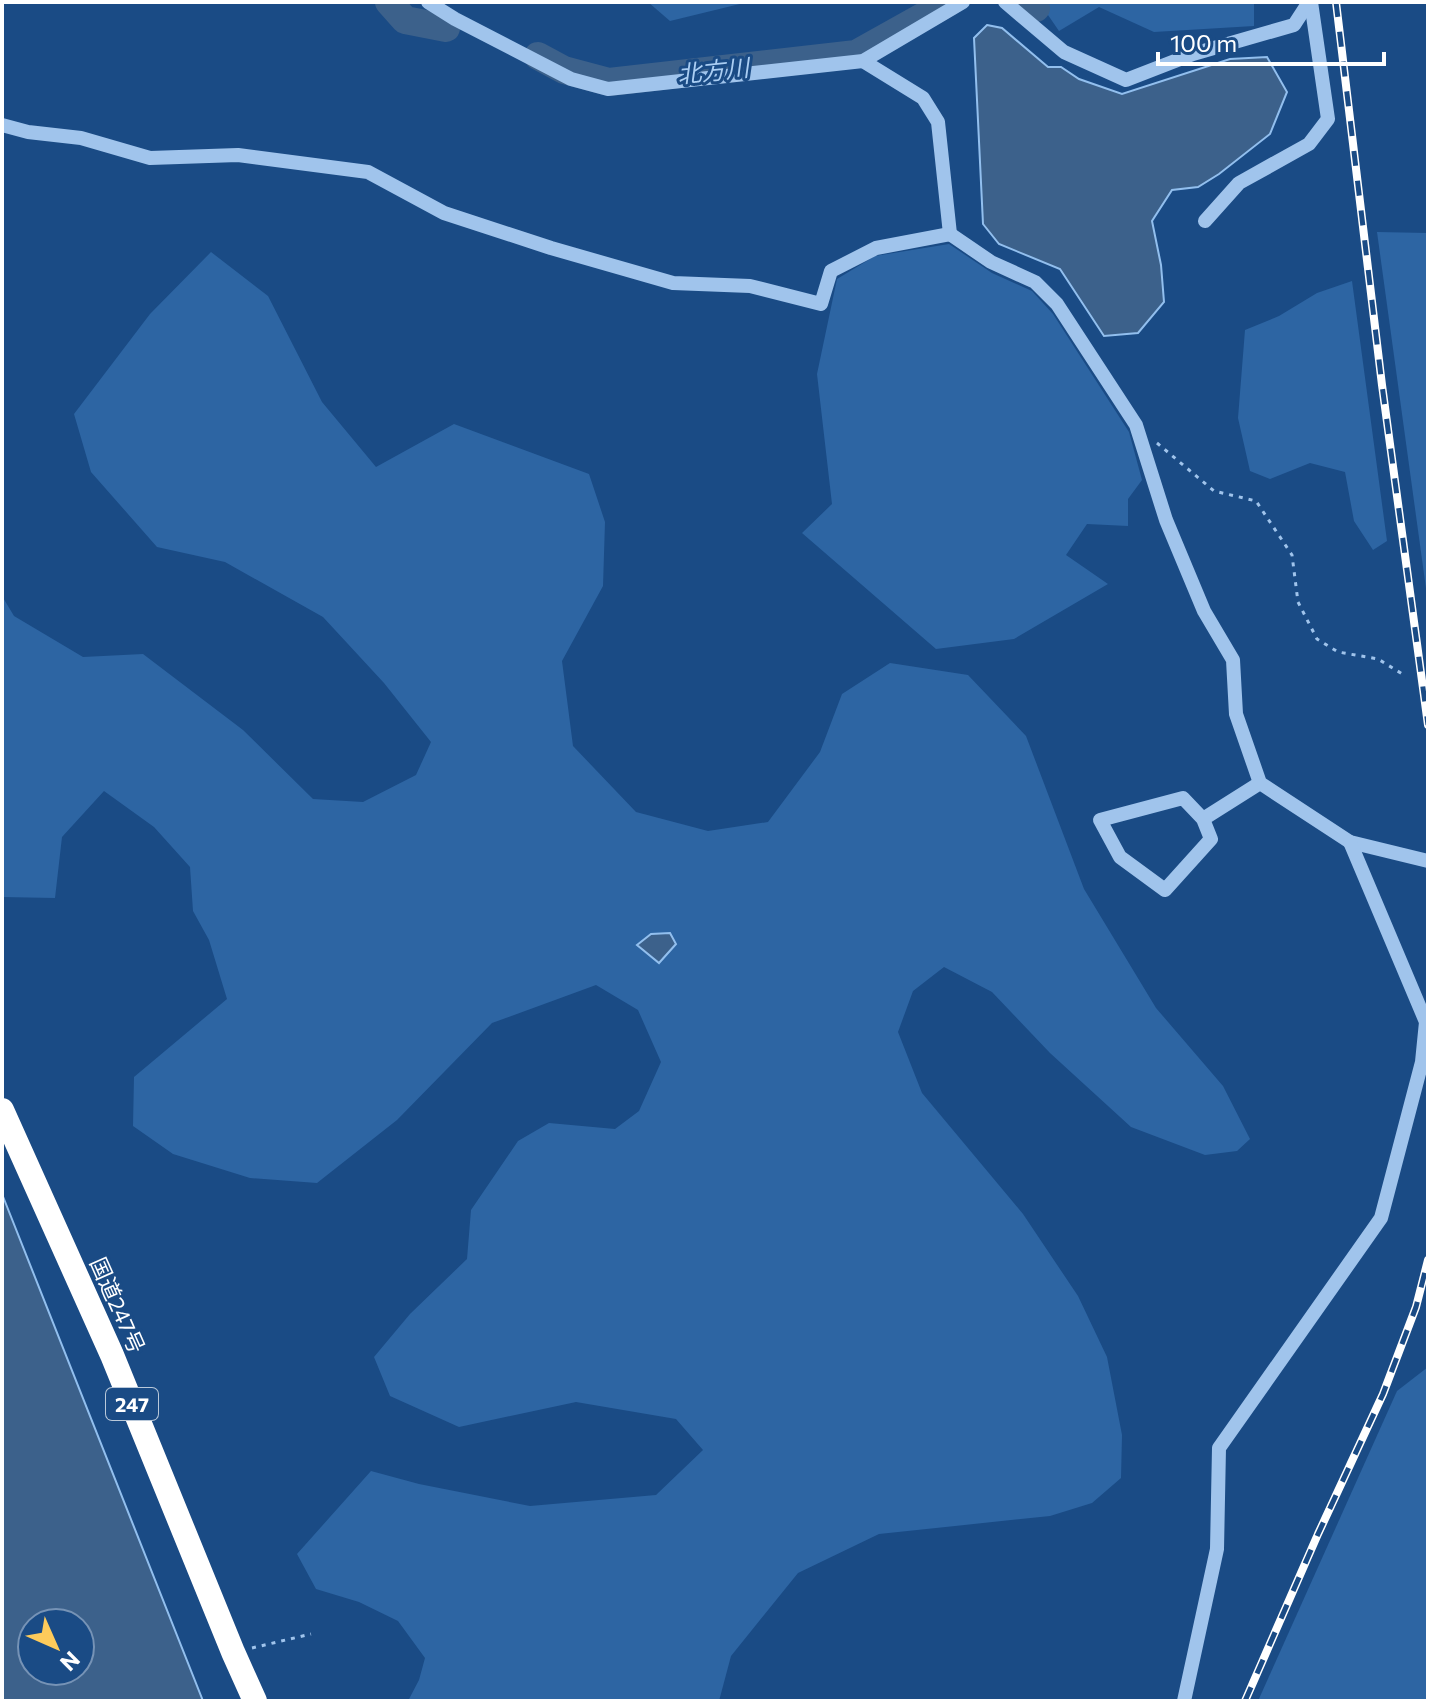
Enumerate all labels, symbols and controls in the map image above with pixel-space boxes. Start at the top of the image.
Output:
scale bar [1158,16,1384,66]
text: 100 m [1170,28,1237,57]
water label: 北方川 [676,52,753,88]
street label: 国道247号 [85,1253,151,1357]
road number: 247 [106,1388,158,1420]
north arrow [16,1607,96,1687]
text: N [55,1646,86,1677]

